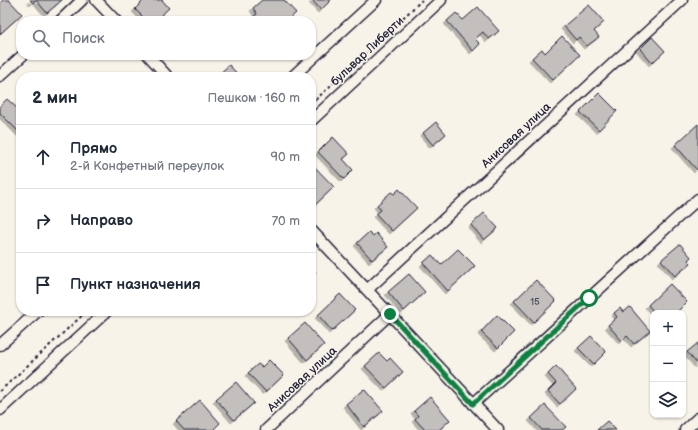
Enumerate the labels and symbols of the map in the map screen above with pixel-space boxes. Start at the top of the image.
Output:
street label: бульвар Либерти [328,14,407,89]
street label: Анисовая улица [478,99,554,172]
route start [580,289,598,307]
house number: 15 [530,296,540,308]
route end [381,305,399,323]
street label: Анисовая улица [264,343,340,416]

